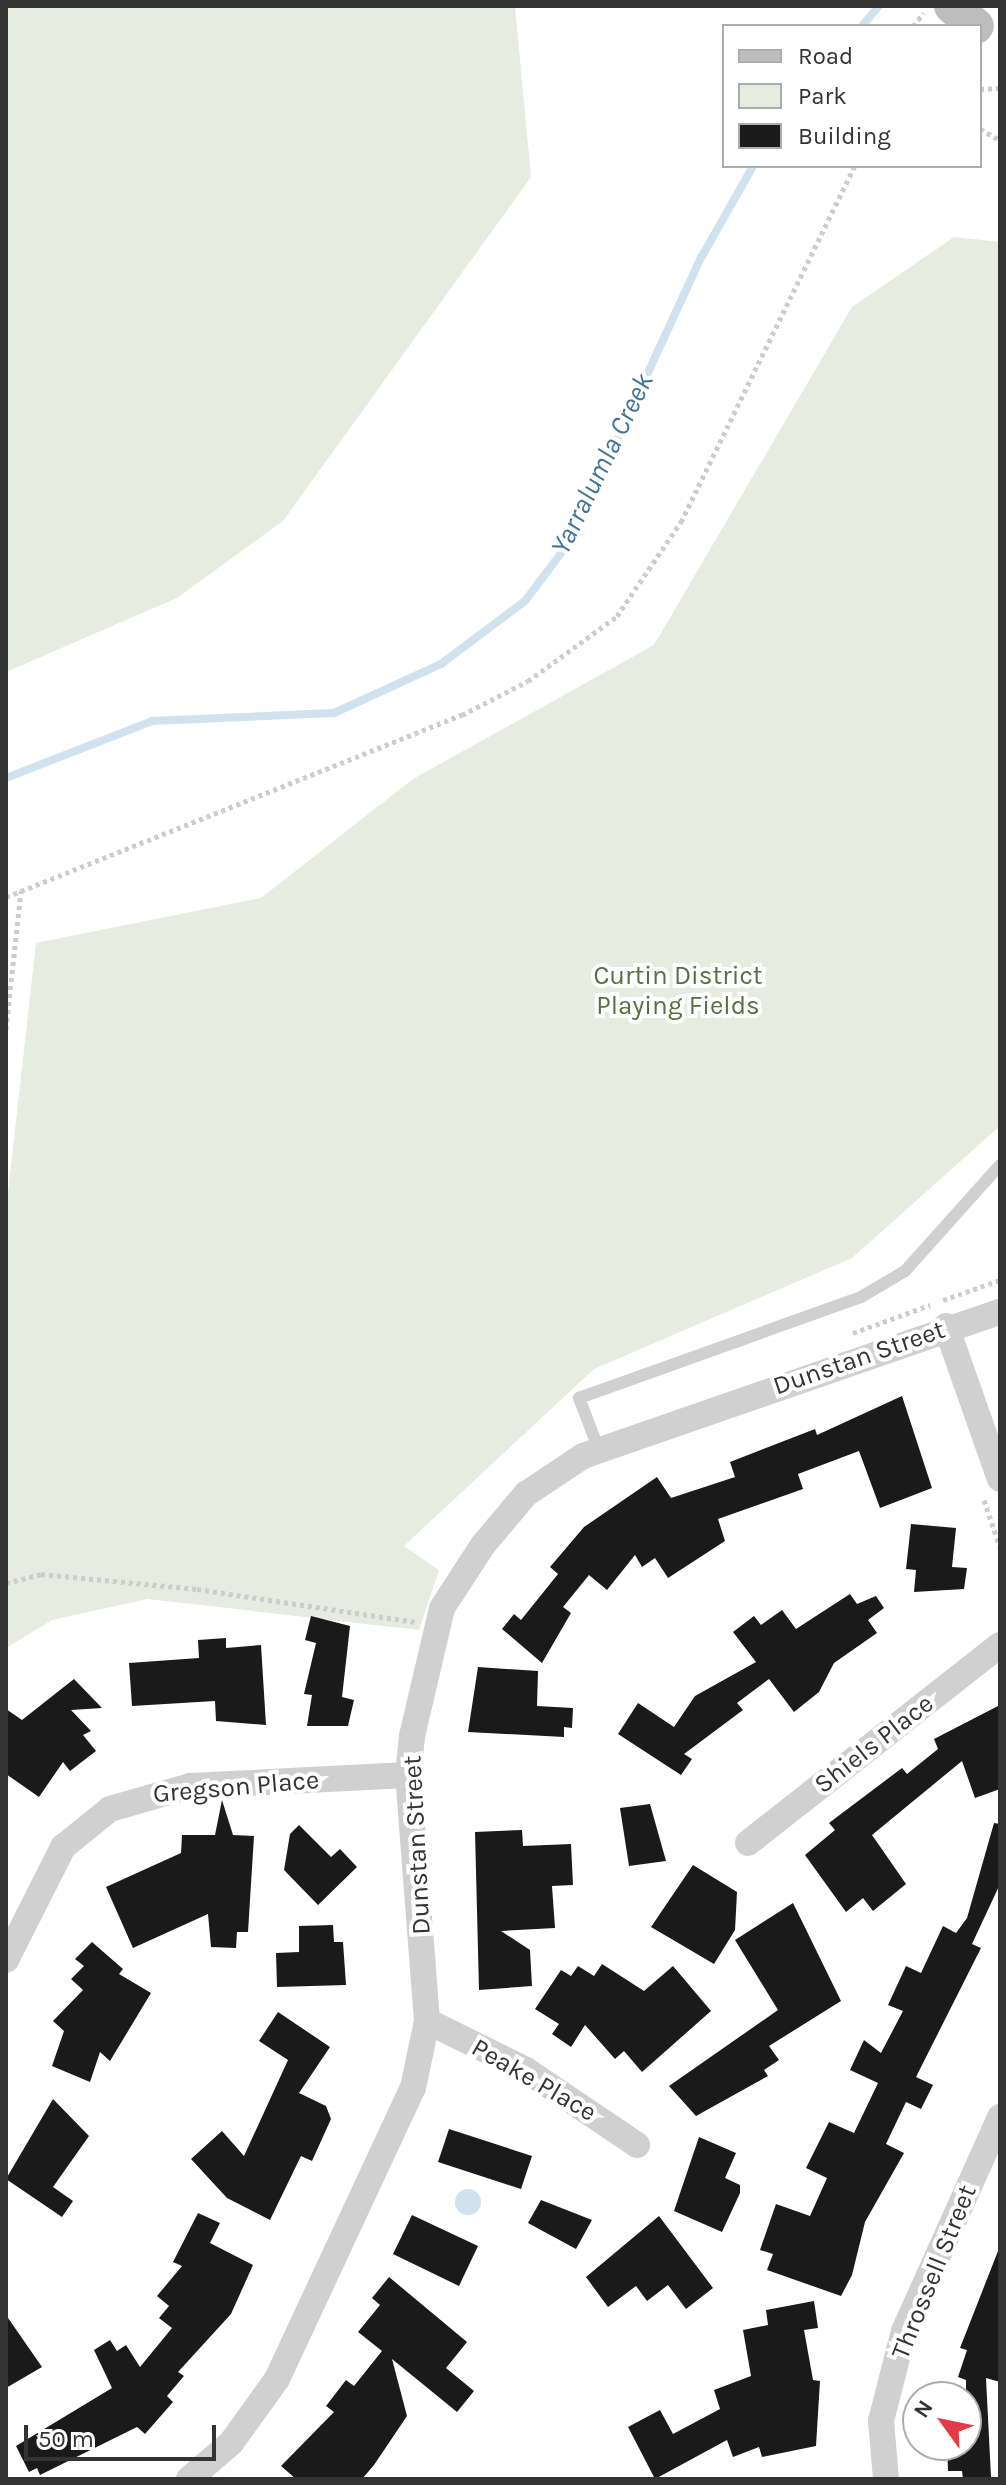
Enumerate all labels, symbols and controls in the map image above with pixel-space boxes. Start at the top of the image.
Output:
legend [722,24,982,168]
text: Road [798,42,853,70]
text: Park [798,82,847,110]
text: Building [798,122,891,150]
water label: Yarralumla Creek [544,368,660,560]
park label: Curtin District Playing Fields [593,960,763,1022]
street label: Dunstan Street [769,1314,949,1402]
street label: Shiels Place [808,1688,940,1800]
street label: Dunstan Street [397,1755,437,1935]
street label: Gregson Place [152,1764,320,1810]
street label: Peake Place [466,2032,602,2128]
street label: Throssell Street [885,2180,983,2364]
north arrow [902,2381,982,2461]
text: N [908,2395,939,2423]
scale bar [28,2409,220,2459]
text: 50 m [38,2425,94,2453]

